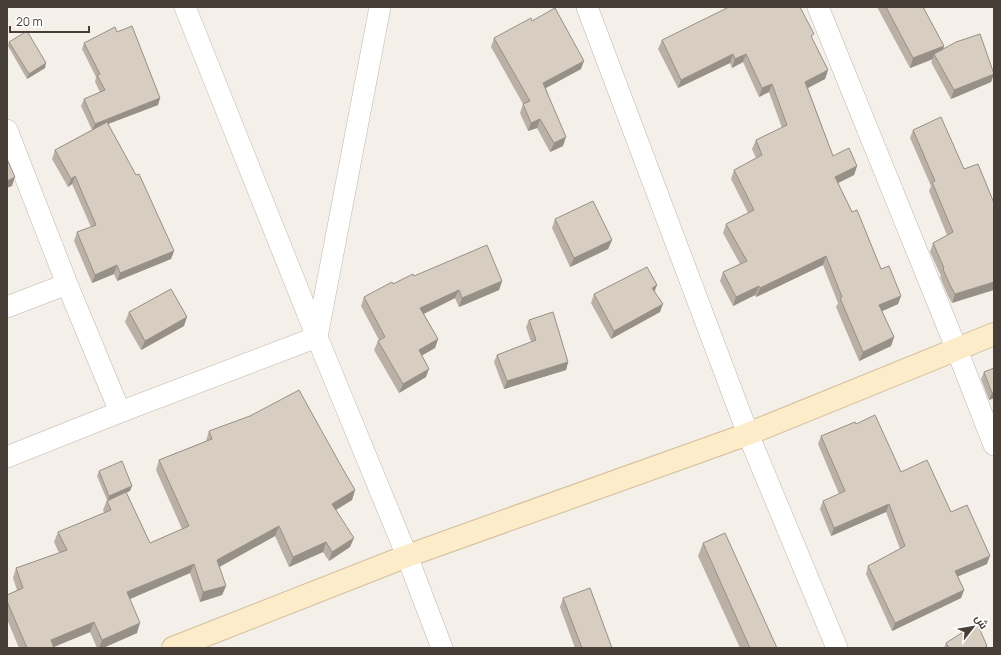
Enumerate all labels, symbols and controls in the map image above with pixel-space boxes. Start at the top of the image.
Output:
scale bar [10,8,89,34]
text: 20 m [16,13,43,30]
north arrow [953,607,993,647]
text: ش [972,612,992,632]

